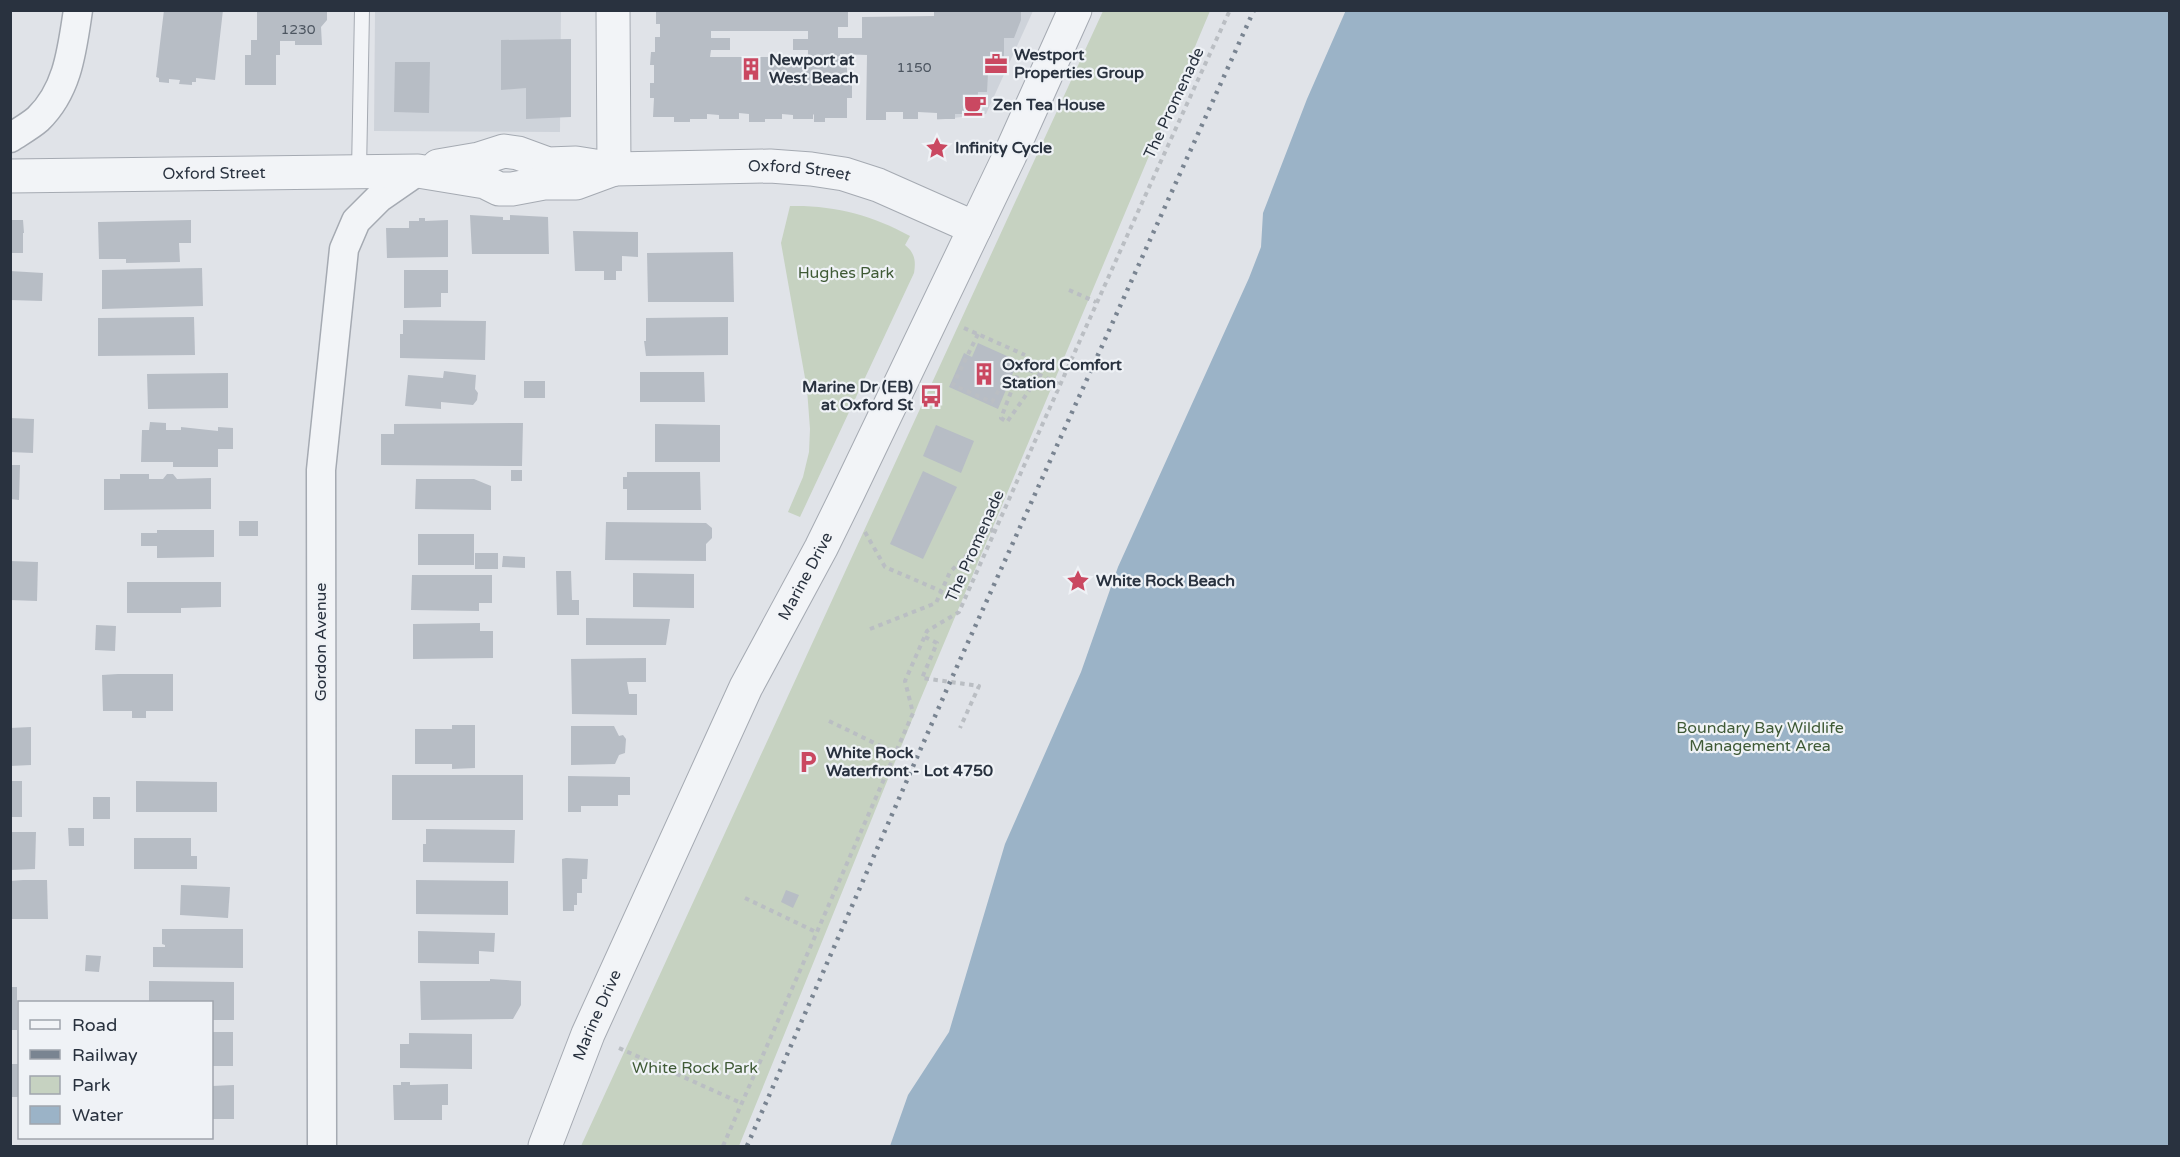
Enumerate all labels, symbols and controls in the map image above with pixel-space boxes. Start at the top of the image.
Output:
house number: 1230 [280,21,316,38]
street label: The Promenade [1139,44,1209,162]
place label: Westport Properties Group [1014,45,1144,83]
place label: Newport at West Beach [769,50,859,88]
office icon: Westport Properties Group [983,51,1009,77]
building icon: Newport at West Beach [738,56,764,82]
house number: 1150 [896,59,932,76]
cafe icon: Zen Tea House [962,92,988,118]
place label: Zen Tea House [993,95,1105,115]
place icon: Infinity Cycle [924,135,950,161]
place label: Infinity Cycle [955,138,1052,158]
street label: Oxford Street [748,156,853,186]
street label: Oxford Street [162,163,266,184]
park label: Hughes Park [798,263,895,283]
place label: Oxford Comfort Station [1002,355,1123,393]
building icon: Oxford Comfort Station [971,361,997,387]
place label: Marine Dr (EB) at Oxford St [802,377,914,415]
bus stop icon: Marine Dr (EB) at Oxford St [918,383,944,409]
street label: The Promenade [941,487,1009,605]
street label: Marine Drive [774,529,837,624]
place icon: White Rock Beach [1065,568,1091,594]
place label: White Rock Beach [1096,571,1235,591]
street label: Gordon Avenue [311,583,331,701]
park label: Boundary Bay Wildlife Management Area [1676,718,1844,756]
place label: White Rock Waterfront - Lot 4750 [826,743,993,781]
parking icon: White Rock Waterfront - Lot 4750 [795,749,821,775]
street label: Marine Drive [569,967,626,1063]
legend [18,1001,213,1139]
text: Road [72,1014,117,1036]
text: Railway [72,1044,138,1066]
park label: White Rock Park [632,1058,758,1078]
text: Park [72,1074,111,1096]
text: Water [72,1104,123,1126]

